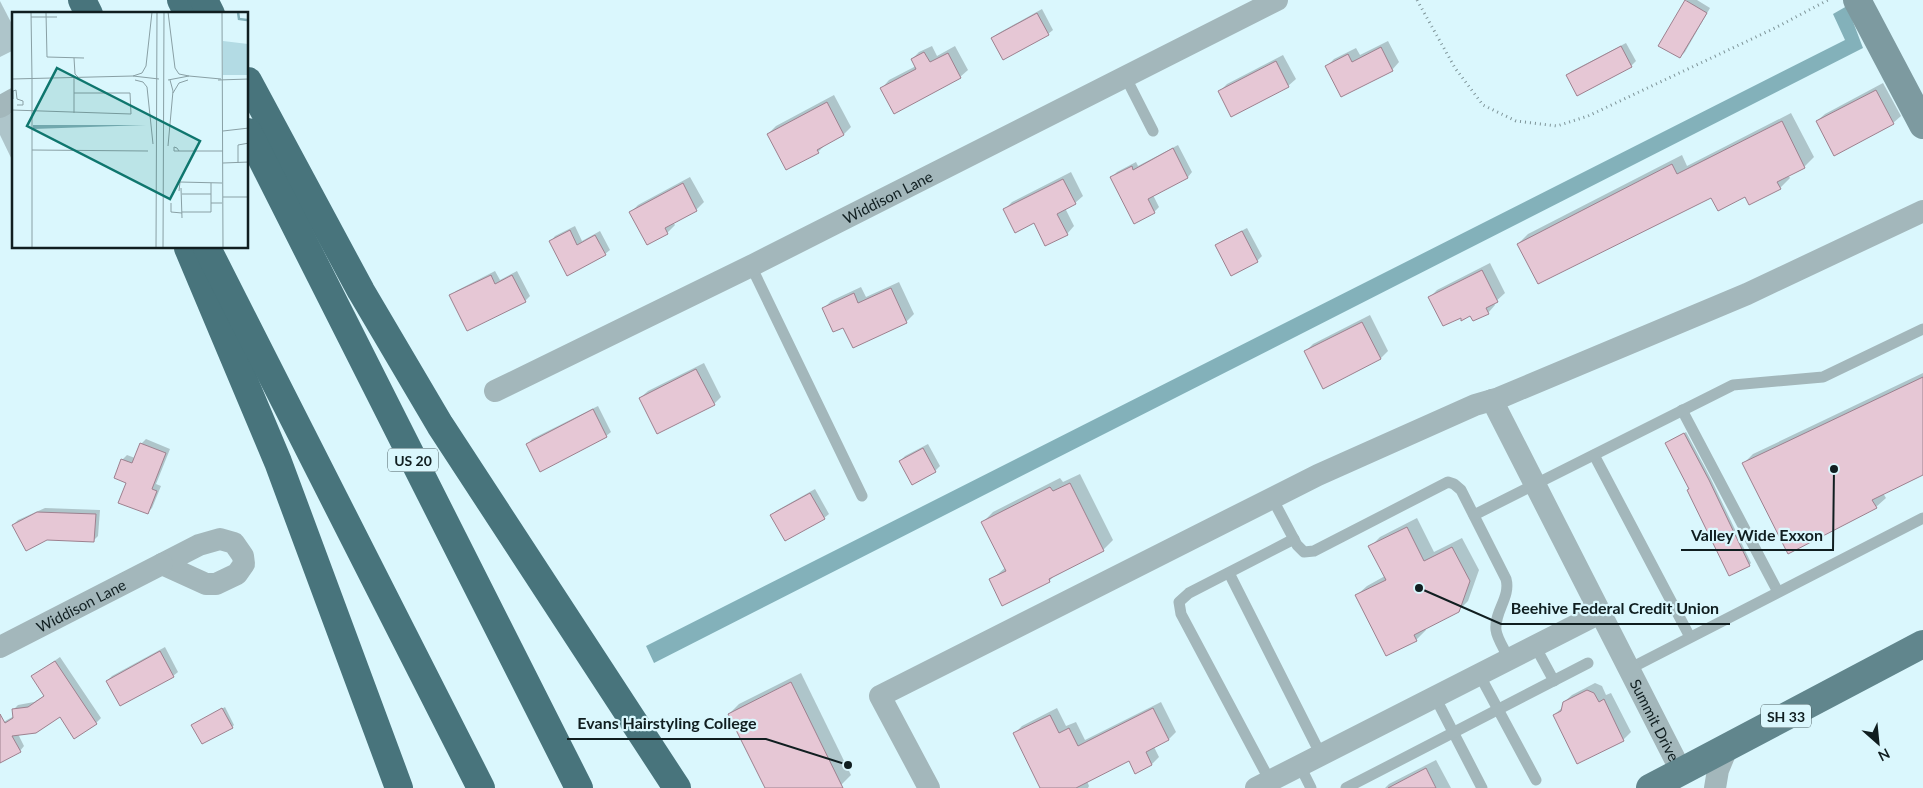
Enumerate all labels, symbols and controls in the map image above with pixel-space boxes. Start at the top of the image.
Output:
inset map [12,12,249,249]
street label: Widdison Lane [840,167,936,227]
road number: US 20 [388,448,438,472]
callout: Valley Wide Exxon [1681,519,1833,550]
text: Valley Wide Exxon [1690,525,1823,544]
street label: Widdison Lane [33,575,129,636]
callout: Beehive Federal Credit Union [1501,593,1730,624]
text: Beehive Federal Credit Union [1511,598,1719,617]
street label: Summit Drive [1627,676,1683,764]
road number: SH 33 [1761,704,1811,728]
callout: Evans Hairstyling College [567,708,766,739]
text: Evans Hairstyling College [577,713,757,732]
north arrow [1853,718,1903,768]
text: N [1875,745,1893,765]

